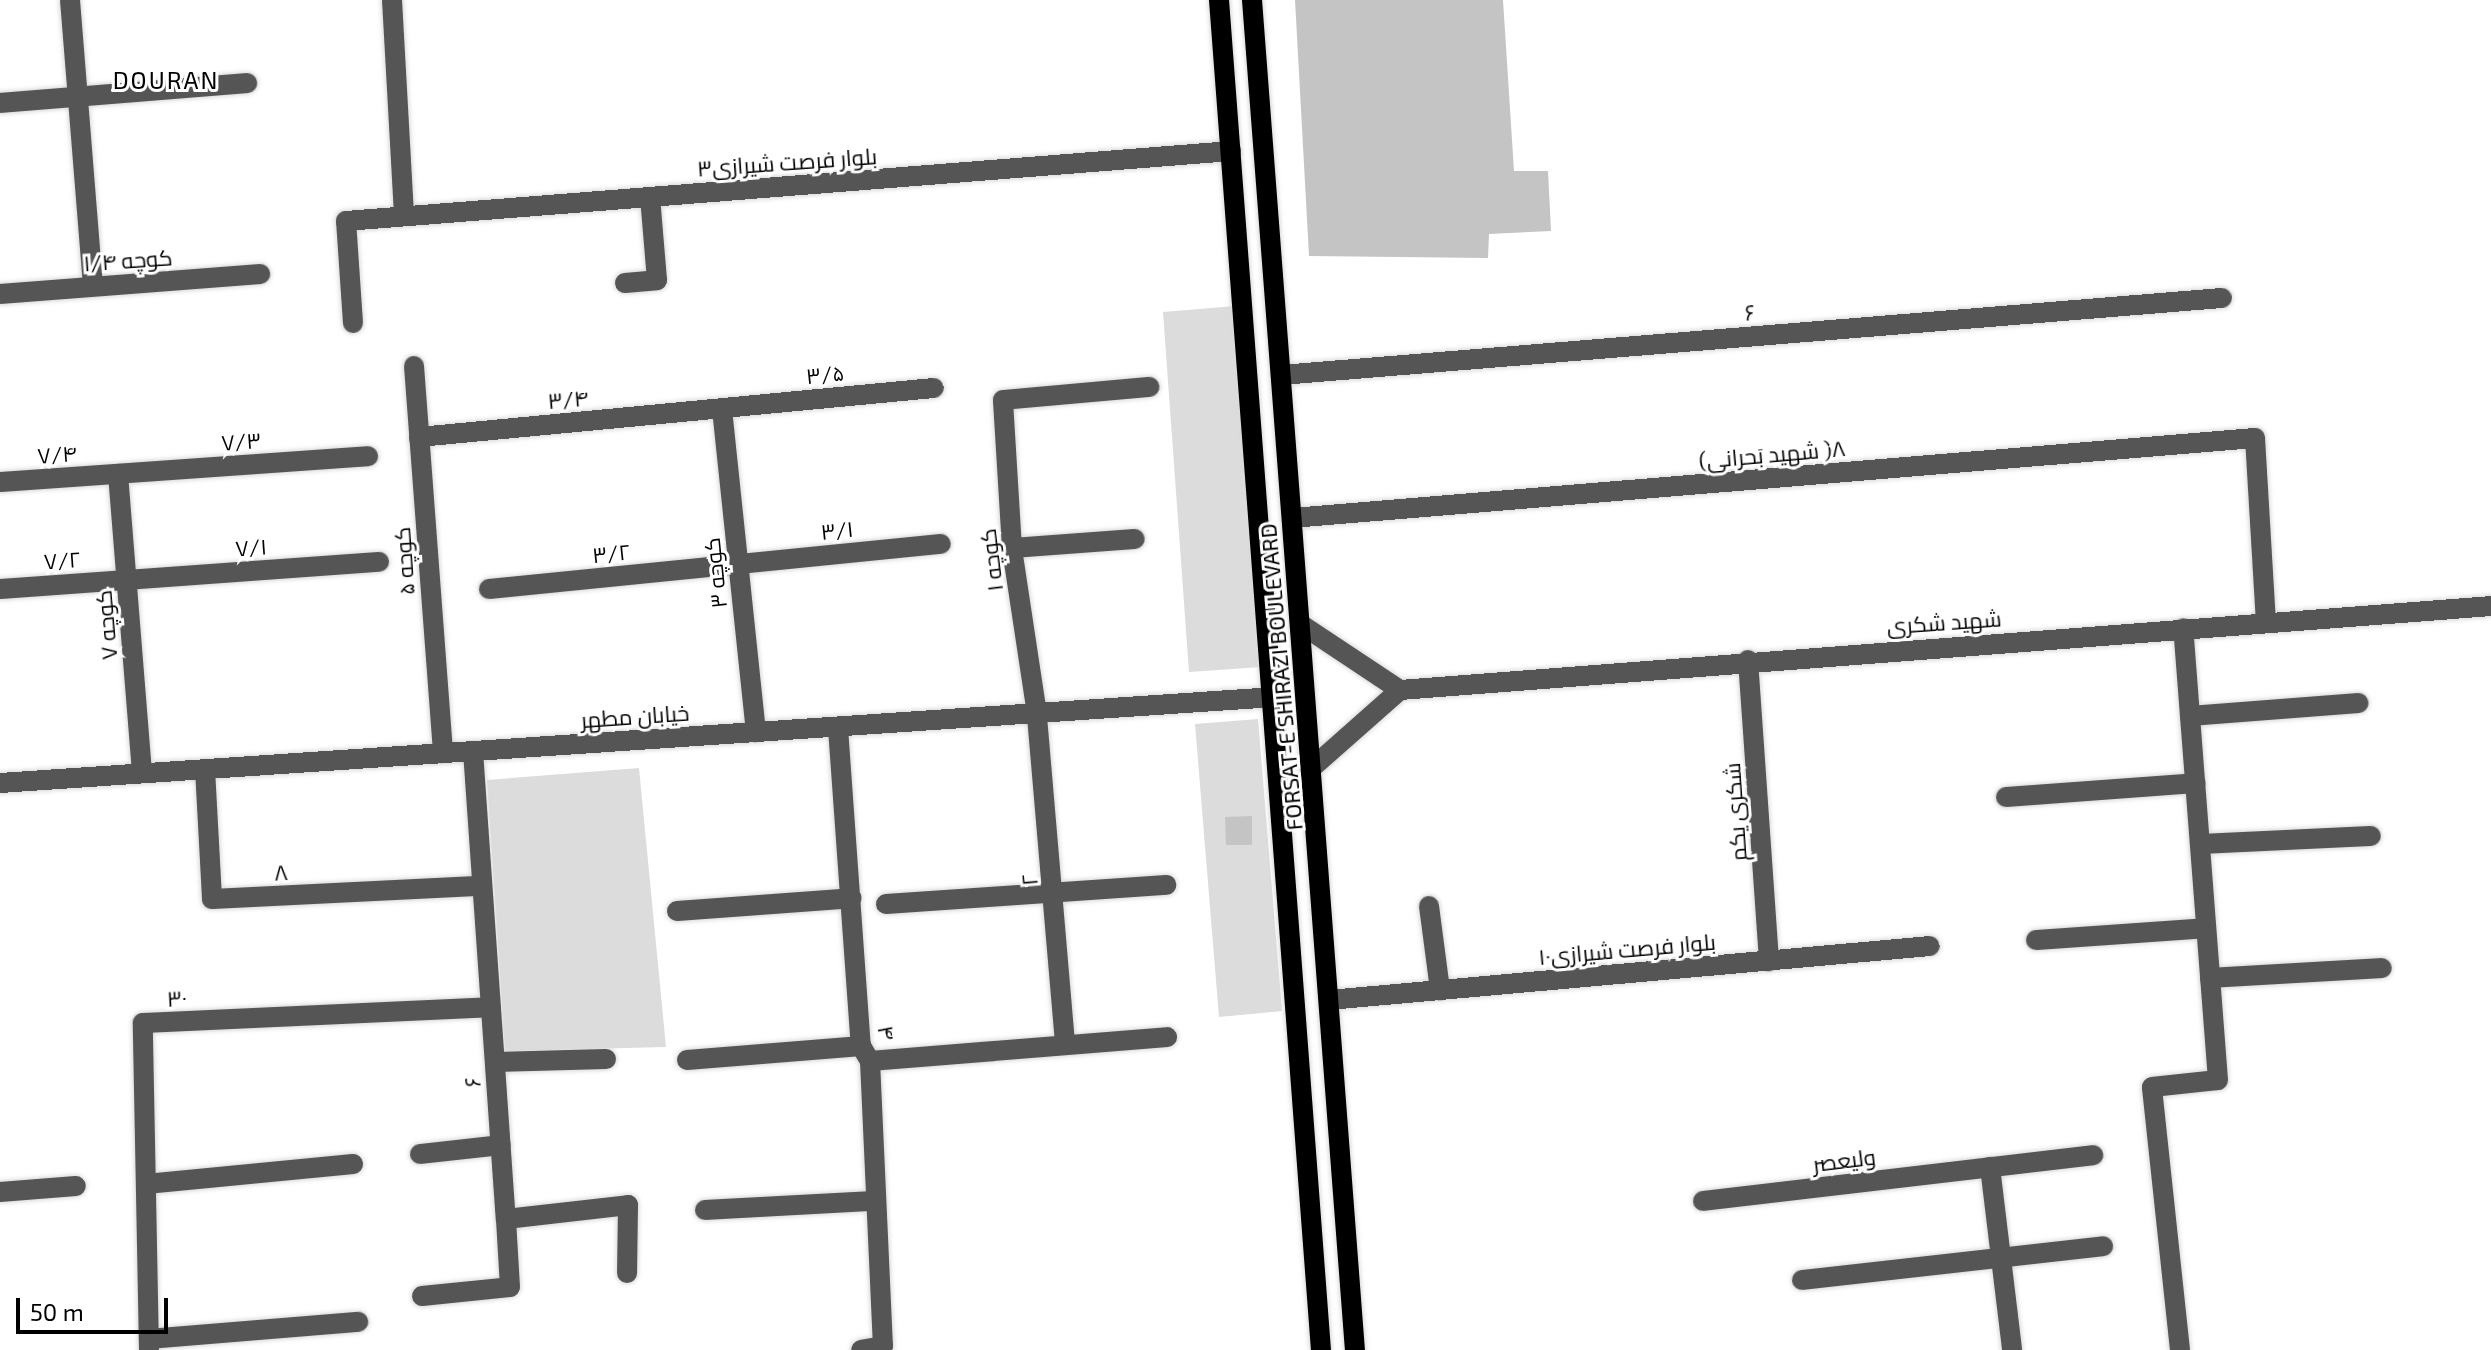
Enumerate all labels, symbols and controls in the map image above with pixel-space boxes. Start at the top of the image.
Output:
district label: DOURAN [113,66,219,94]
street label: ۳بلوار فرصت شیرازی [696,143,878,181]
street label: کوچه ۱/۴ [83,244,173,276]
street label: ۶ [1744,298,1756,326]
street label: ۳/۵ [805,359,845,389]
street label: ۳/۴ [547,384,589,414]
street label: ۷/۳ [220,426,262,456]
street label: (شهید بَحرانی )۸ [1697,434,1847,474]
street label: ۷/۴ [36,439,78,469]
street label: ۳/۱ [819,515,855,545]
street label: FORSAT-E SHIRAZI BOULEVARD [1254,523,1308,831]
street label: کوچه ۵ [388,526,420,596]
street label: کوچه ۱ [974,527,1008,593]
street label: ۷/۱ [234,533,268,561]
street label: کوچه ۳ [698,536,732,610]
street label: ۳/۲ [591,538,631,568]
street label: ۷/۲ [43,546,81,574]
street label: کوچه ۷ [90,589,122,661]
street label: شهید شکری [1886,605,2002,639]
street label: خیابان مطهر [580,699,690,733]
street label: شکری یکم [1718,762,1752,862]
street label: ۸ [273,858,289,886]
street label: ۲ [1015,873,1043,887]
street label: بلوار فرصت شیرازی۱۰ [1537,928,1717,970]
street label: ۳۰ [166,984,188,1012]
street label: ۴ [873,1023,901,1043]
street label: ۶ [458,1076,486,1088]
street label: ولیعصر [1811,1143,1877,1177]
scale bar [20,1282,172,1332]
text: 50 m [30,1297,84,1326]

